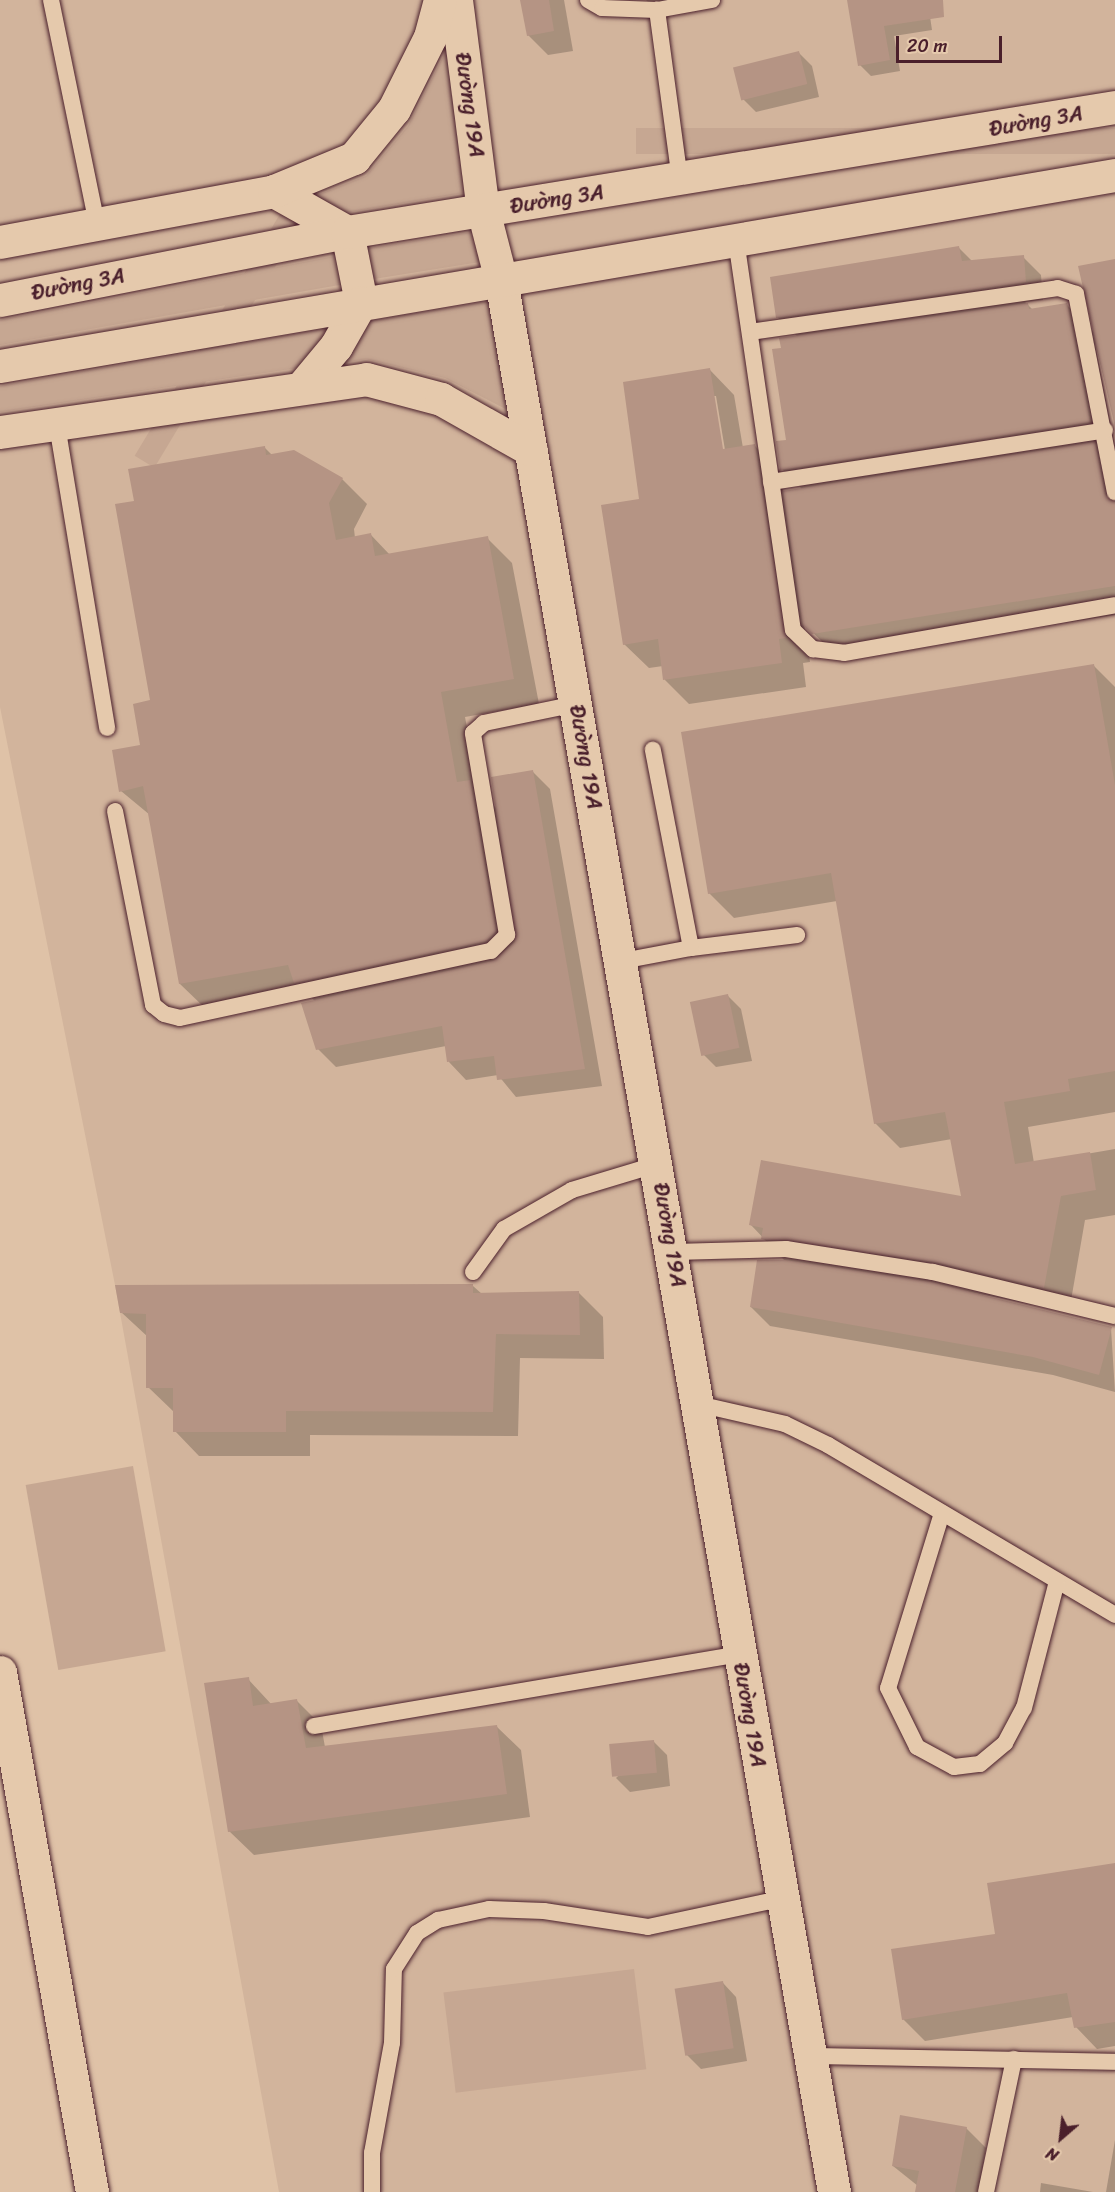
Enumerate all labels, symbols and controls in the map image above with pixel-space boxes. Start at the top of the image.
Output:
scale bar [899,24,1006,62]
text: 20 m [907,30,947,62]
street label: Đường 19A [450,51,490,159]
street label: Đường 3A [987,100,1085,142]
street label: Đường 3A [508,179,606,219]
street label: Đường 3A [29,262,127,306]
street label: Đường 19A [564,703,608,811]
street label: Đường 19A [648,1181,692,1289]
street label: Đường 19A [728,1661,772,1769]
north arrow [1031,2108,1091,2168]
text: N [1041,2139,1064,2170]

